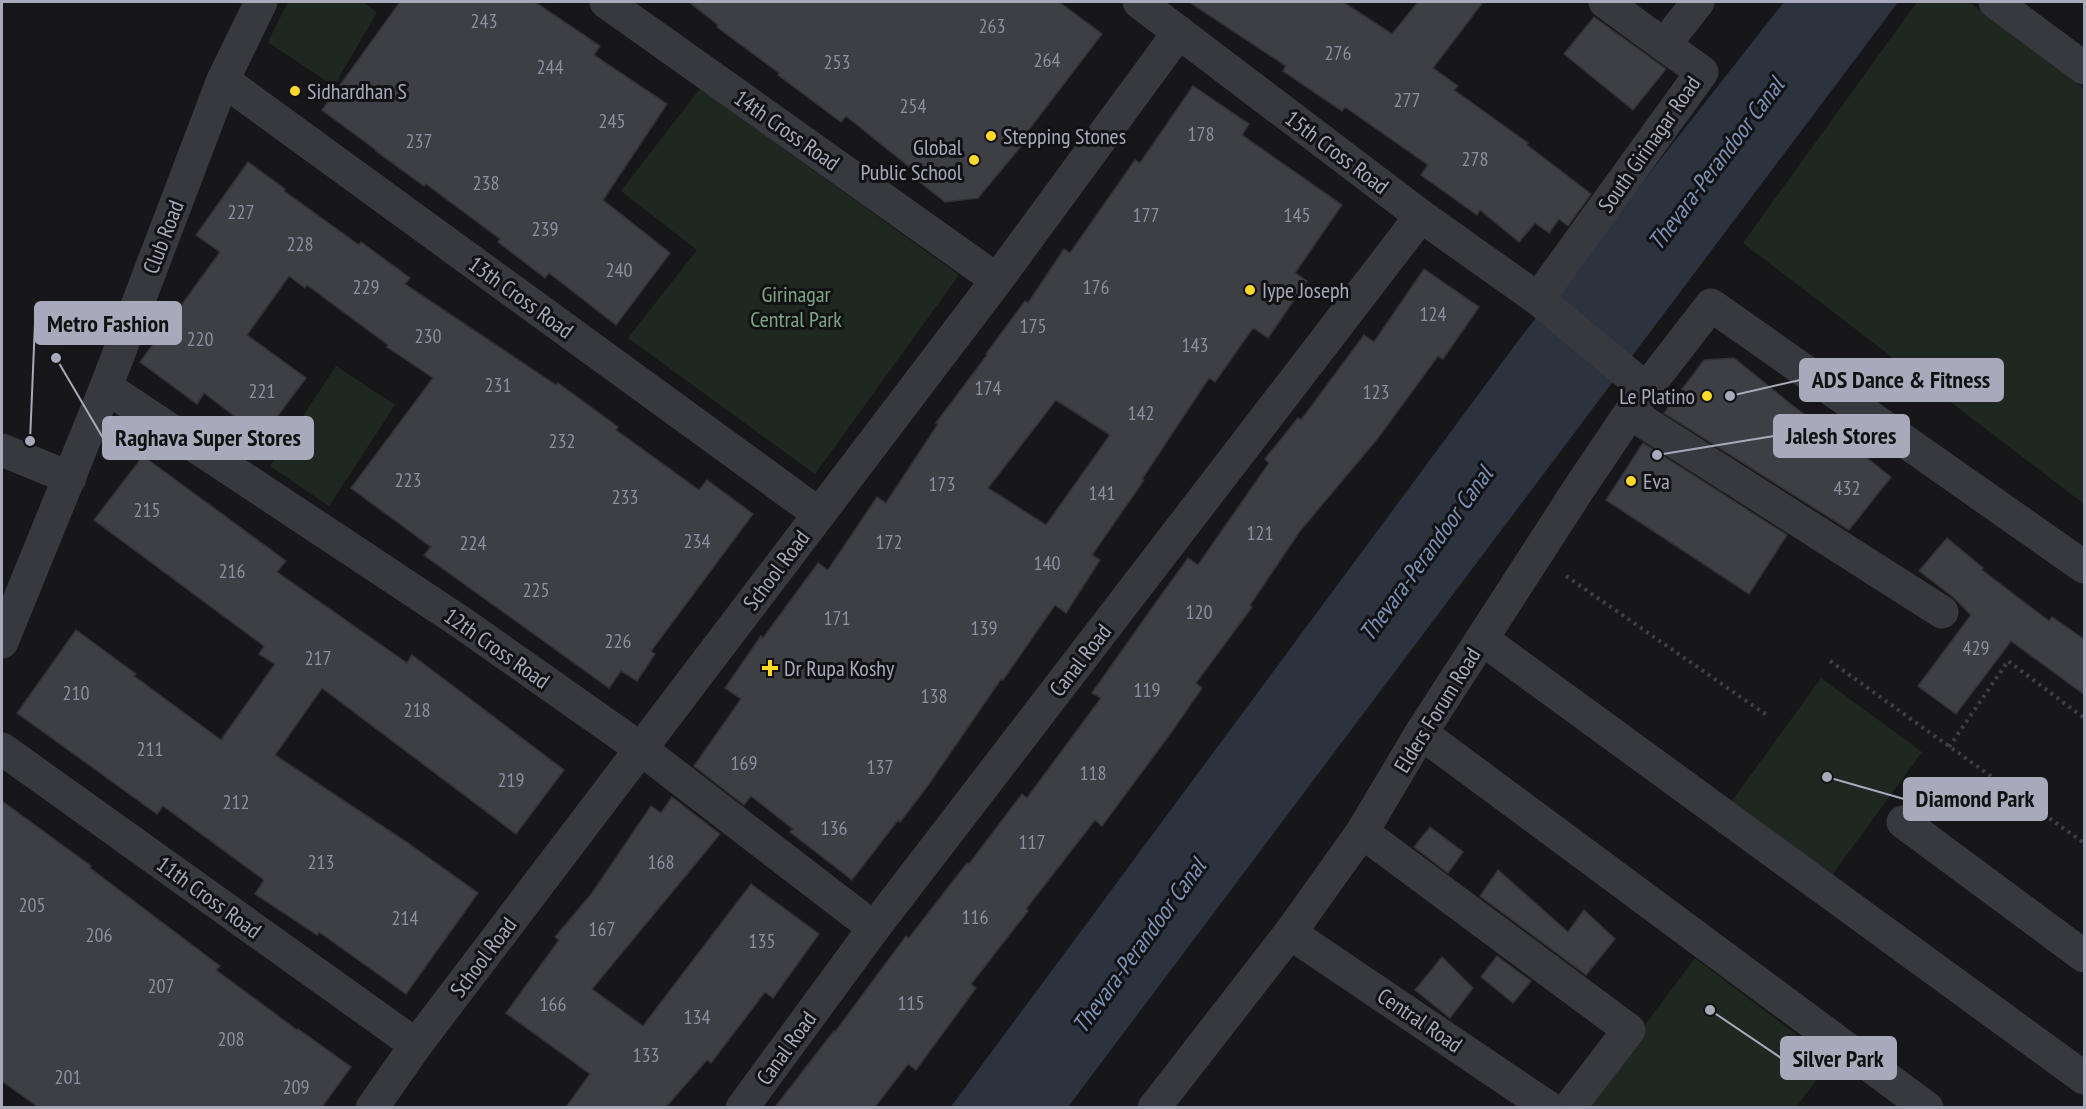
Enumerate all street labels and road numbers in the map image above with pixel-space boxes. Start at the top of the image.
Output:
street label: South Girinagar Road [1592,70,1706,218]
street label: 14th Cross Road [729,83,845,177]
street label: 15th Cross Road [1280,104,1394,200]
street label: Club Road [136,196,190,278]
street label: 13th Cross Road [463,250,579,344]
street label: School Road [737,524,815,616]
street label: 12th Cross Road [439,601,555,695]
street label: Canal Road [1043,618,1117,702]
street label: Elders Forum Road [1388,642,1486,778]
street label: 11th Cross Road [151,850,267,944]
street label: School Road [444,911,522,1003]
street label: Central Road [1372,981,1468,1059]
street label: Canal Road [750,1006,822,1090]

